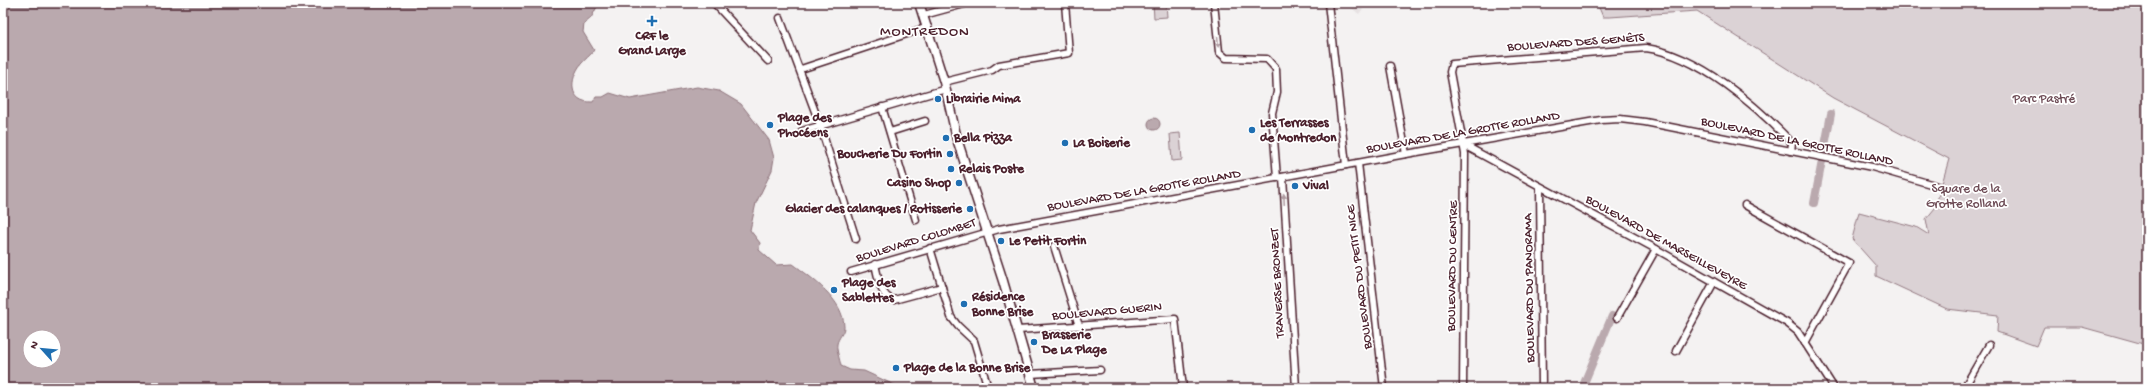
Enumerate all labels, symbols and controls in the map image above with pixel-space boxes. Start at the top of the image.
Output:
marker: CRF le Grand Large [646,15,658,27]
district label: MONTREDON [880,23,970,41]
place label: CRF le Grand Large [618,29,687,59]
street label: BOULEVARD DES GENÊTS [1506,30,1646,55]
one-way arrow [1215,36,1221,48]
place label: Librairie Mima [946,92,1021,107]
park label: Parc Pastré [2012,92,2075,107]
marker: Librairie Mima [933,94,943,104]
street label: BOULEVARD DE LA GROTTE ROLLAND [1364,109,1561,158]
place label: Plage des Phocéens [777,111,833,141]
street label: BOULEVARD DE LA GROTTE ROLLAND [1699,114,1895,170]
place label: Les Terrasses de Montredon [1260,116,1337,146]
marker: Plage des Phocéens [765,120,775,130]
marker: Les Terrasses de Montredon [1247,125,1257,135]
place label: Bella Pizza [953,131,1013,146]
marker: Bella Pizza [941,133,951,143]
place label: La Boiserie [1073,136,1131,151]
marker: La Boiserie [1060,138,1070,148]
place label: Boucherie Du Fortin [836,147,943,162]
marker: Boucherie Du Fortin [945,149,955,159]
place label: Relais Poste [958,162,1025,177]
marker: Relais Poste [946,164,956,174]
street label: BOULEVARD DE LA GROTTE ROLLAND [1045,167,1242,216]
place label: Casino Shop [886,176,952,192]
marker: Casino Shop [954,178,964,188]
place label: Vival [1302,179,1329,194]
marker: Vival [1290,181,1300,191]
park label: Square de la Grotte Rolland [1926,182,2008,212]
street label: BOULEVARD DE MARSEILLEVEYRE [1582,192,1750,294]
one-way arrow [1281,193,1288,205]
street label: BOULEVARD DU CENTRE [1444,200,1462,332]
place label: Glacier des calanques / Rotisserie [785,202,963,217]
street label: BOULEVARD DU PETIT NICE [1344,203,1376,351]
marker: Glacier des calanques / Rotisserie [965,204,975,214]
street label: BOULEVARD DU PANORAMA [1521,212,1539,364]
street label: BOULEVARD COLOMBET [853,215,979,267]
street label: TRAVERSE BRONZET [1268,227,1288,339]
place label: Le Petit Fortin [1009,234,1087,249]
marker: Le Petit Fortin [996,236,1006,246]
place label: Plage des Sablettes [841,276,897,306]
marker: Plage des Sablettes [829,285,839,295]
place label: Résidence Bonne Brise [971,290,1034,320]
marker: Résidence Bonne Brise [959,299,969,309]
street label: BOULEVARD GUERIN [1050,300,1163,324]
place label: Brasserie De La Plage [1041,328,1108,358]
north arrow [22,329,62,369]
marker: Brasserie De La Plage [1029,337,1039,347]
text: N [28,339,42,351]
place label: Plage de la Bonne Brise [903,361,1031,376]
marker: Plage de la Bonne Brise [891,363,901,373]

